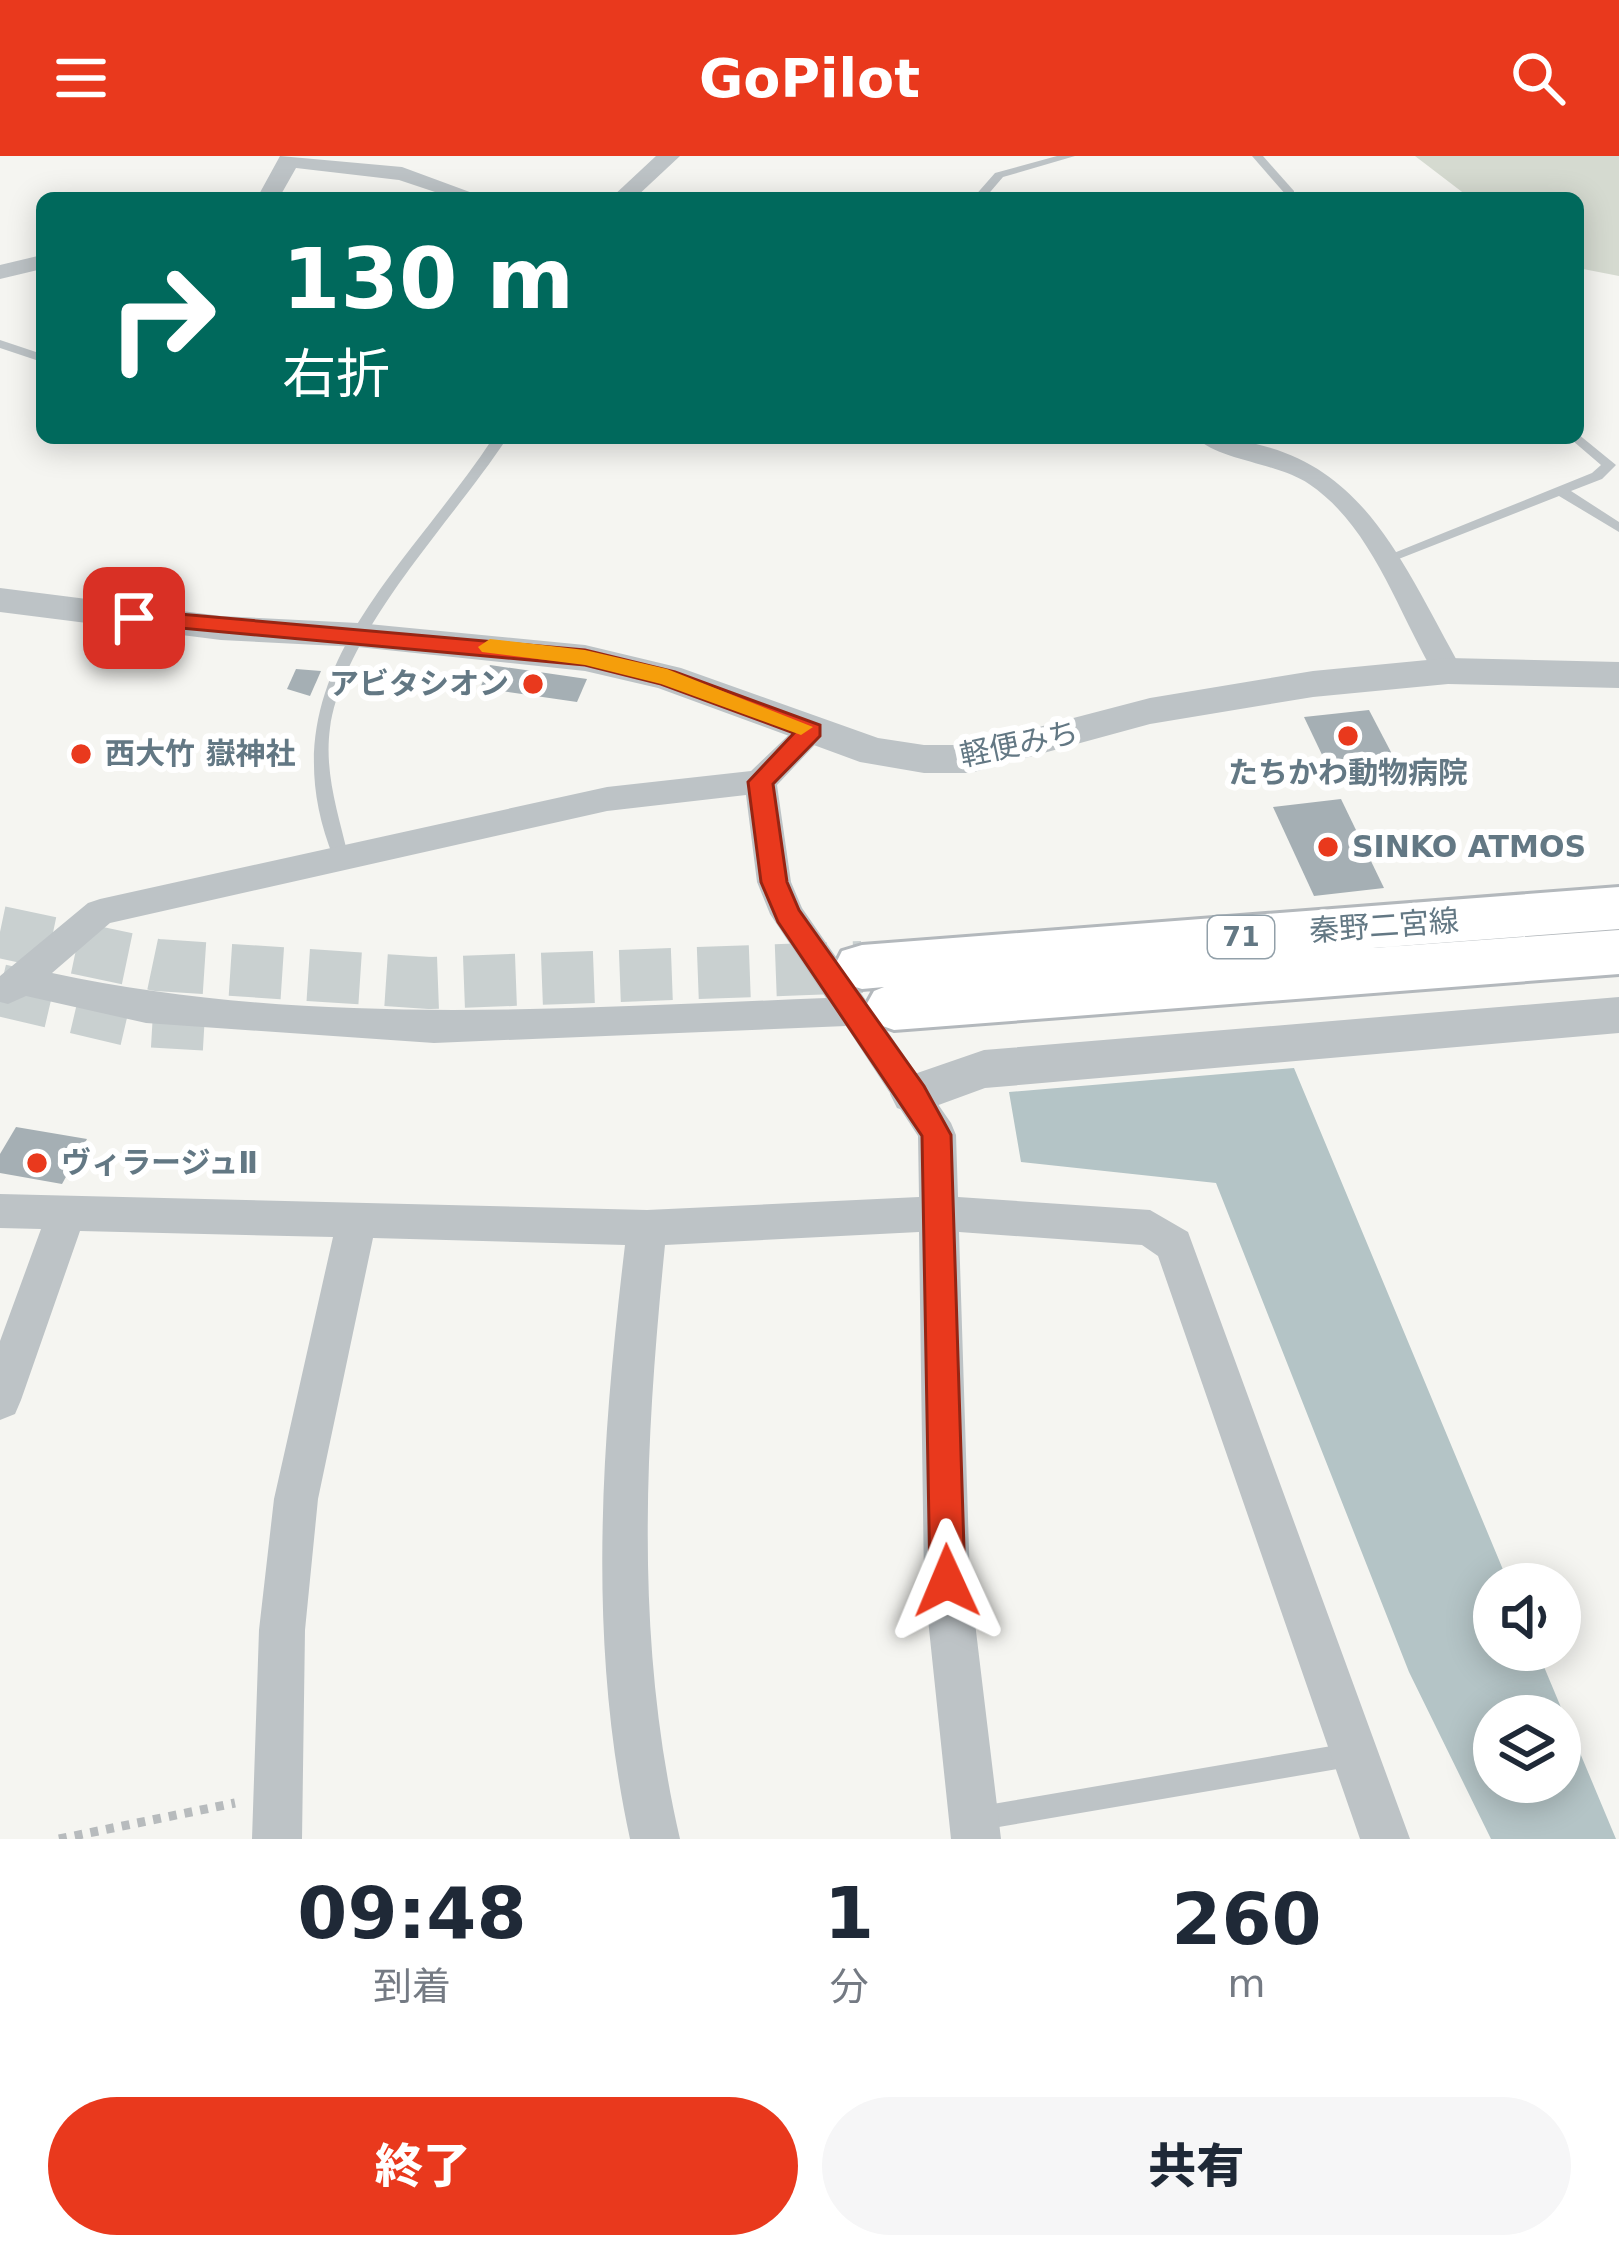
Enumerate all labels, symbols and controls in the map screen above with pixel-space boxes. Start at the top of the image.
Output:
icon: menu [48,45,114,111]
icon: search [1505,45,1571,111]
text: GoPilot [699,47,920,110]
text: 130 m [282,230,574,328]
icon: right [84,240,240,396]
text: 右折 [282,343,390,406]
pin [83,567,185,669]
icon: arrive [101,585,167,651]
place label: アビタシオン [329,666,509,701]
marker: アビタシオン [520,671,546,697]
street label: 軽便みち [957,714,1081,773]
marker: たちかわ動物病院 [1335,723,1361,749]
place label: 西大竹 嶽神社 [105,736,295,771]
marker: 西大竹 嶽神社 [68,741,94,767]
place label: たちかわ動物病院 [1228,755,1468,790]
place label: SINKO ATMOS [1352,829,1586,864]
marker: SINKO ATMOS [1315,834,1341,860]
street label: 秦野二宮線 [1308,903,1460,948]
road number: 71 [1208,916,1274,958]
place label: ヴィラージュⅡ [61,1145,258,1180]
marker: ヴィラージュⅡ [24,1150,50,1176]
position arrow [884,1518,1010,1644]
map controls [1473,1563,1581,1803]
button: sound [1473,1563,1581,1671]
button: layers [1473,1695,1581,1803]
text: 09:48 [297,1871,527,1955]
text: 1 [824,1871,874,1955]
text: 260 [1171,1877,1322,1961]
text: m [1227,1961,1265,2006]
text: 到着 [373,1964,451,2009]
text: 分 [829,1964,868,2009]
button: 終了 [48,2097,798,2235]
button: 共有 [822,2097,1571,2235]

